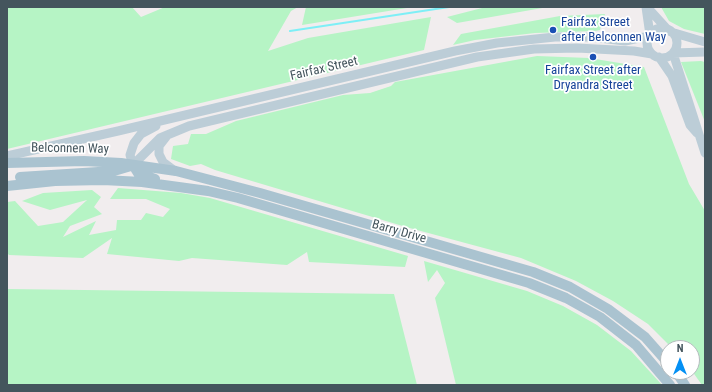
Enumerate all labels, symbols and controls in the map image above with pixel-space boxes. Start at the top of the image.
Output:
place label: Fairfax Street after Belconnen Way [561,15,666,46]
marker: Fairfax Street after Belconnen Way [548,25,558,35]
marker: Fairfax Street after Dryandra Street [588,52,598,62]
street label: Fairfax Street [289,54,359,84]
place label: Fairfax Street after Dryandra Street [545,63,641,94]
street label: Belconnen Way [31,141,109,157]
street label: Barry Drive [370,217,428,247]
north arrow [660,340,700,380]
text: N [677,342,683,355]

